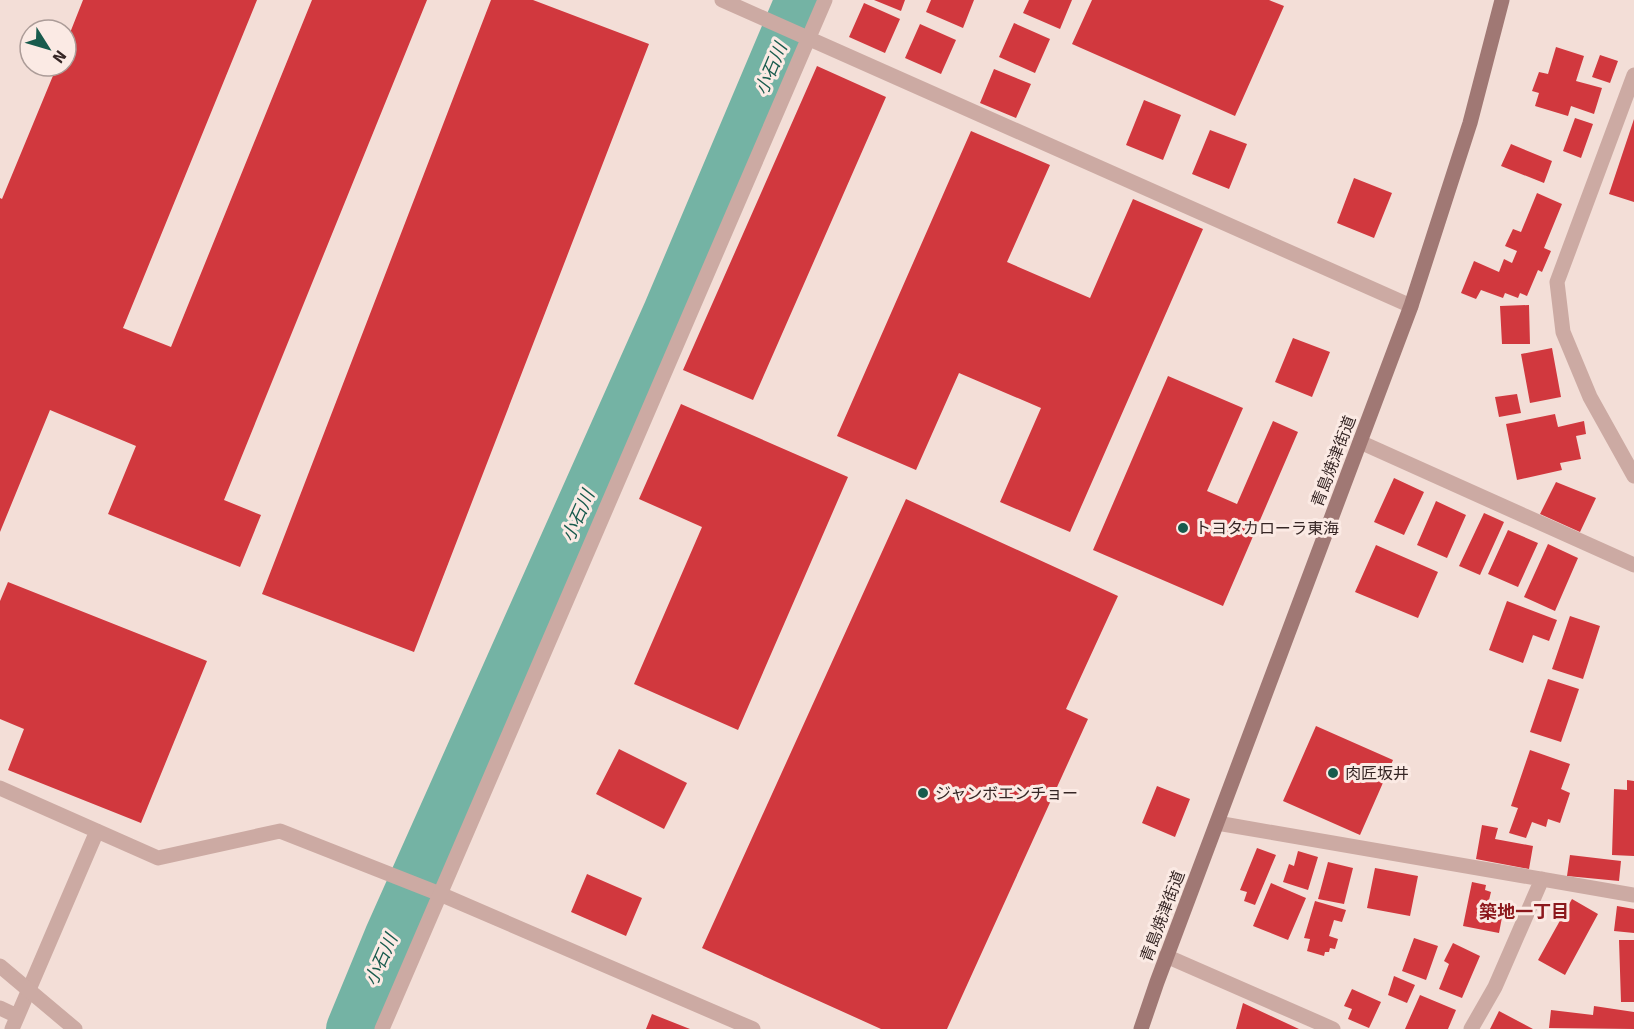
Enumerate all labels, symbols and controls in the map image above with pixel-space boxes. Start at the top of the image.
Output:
north arrow [18,18,78,78]
water label: 小石川 [750,38,792,98]
text: N [48,46,71,67]
street label: 青島焼津街道 [1307,413,1360,510]
water label: 小石川 [557,485,600,545]
place label: トヨタカローラ東海 [1195,519,1339,539]
marker: トヨタカローラ東海 [1176,521,1190,535]
place label: 肉匠坂井 [1345,764,1409,784]
marker: 肉匠坂井 [1326,766,1340,780]
place label: ジャンボエンチョー [935,784,1078,804]
marker: ジャンボエンチョー [916,786,930,800]
street label: 青島焼津街道 [1136,868,1189,965]
district label: 築地一丁目 [1479,901,1569,923]
water label: 小石川 [360,929,403,989]

